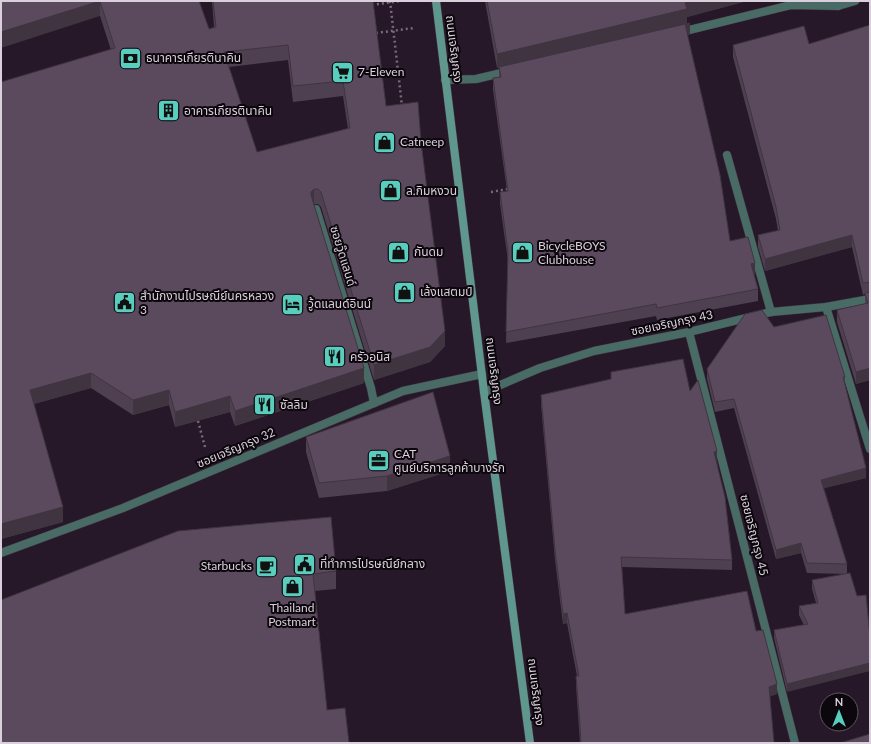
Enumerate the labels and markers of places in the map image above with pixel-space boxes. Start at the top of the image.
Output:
bank icon: ธนาคารเกียรตินาคิน [117,45,143,71]
place label: ธนาคารเกียรตินาคิน [146,50,241,65]
supermarket icon: 7-Eleven [329,59,355,85]
place label: 7-Eleven [358,64,404,79]
building icon: อาคารเกียรตินาคิน [155,98,181,124]
place label: อาคารเกียรตินาคิน [184,103,272,118]
shop icon: Catneep [372,129,398,155]
place label: Catneep [400,134,445,149]
shop icon: ล.กิมหงวน [378,178,404,204]
place label: ล.กิมหงวน [406,183,457,198]
place label: BicycleBOYS Clubhouse [538,238,606,267]
shop icon: กันดม [386,239,412,265]
shop icon: BicycleBOYS Clubhouse [509,240,535,266]
place label: กันดม [414,244,443,259]
shop icon: เล้งแสตมป์ [392,279,418,305]
place label: เล้งแสตมป์ [420,284,473,299]
place label: สำนักงานไปรษณีย์นครหลวง 3 [140,288,274,317]
public building icon: สำนักงานไปรษณีย์นครหลวง 3 [111,290,137,316]
hotel icon: วู้ดแลนด์อินน์ [279,291,305,317]
place label: วู้ดแลนด์อินน์ [308,296,371,311]
restaurant icon: ครัวอนิส [321,344,347,370]
place label: ครัวอนิส [350,349,390,364]
restaurant icon: ซัลลิม [252,392,278,418]
place label: ซัลลิม [280,397,308,412]
place label: CAT ศูนย์บริการลูกค้าบางรัก [394,446,505,475]
office icon: CAT ศูนย์บริการลูกค้าบางรัก [365,448,391,474]
public building icon: ที่ทำการไปรษณีย์กลาง [291,551,317,577]
cafe icon: Starbucks [254,553,280,579]
place label: ที่ทำการไปรษณีย์กลาง [320,555,425,571]
place label: Starbucks [201,558,252,573]
shop icon: Thailand Postmart [279,574,305,600]
place label: Thailand Postmart [268,600,317,629]

